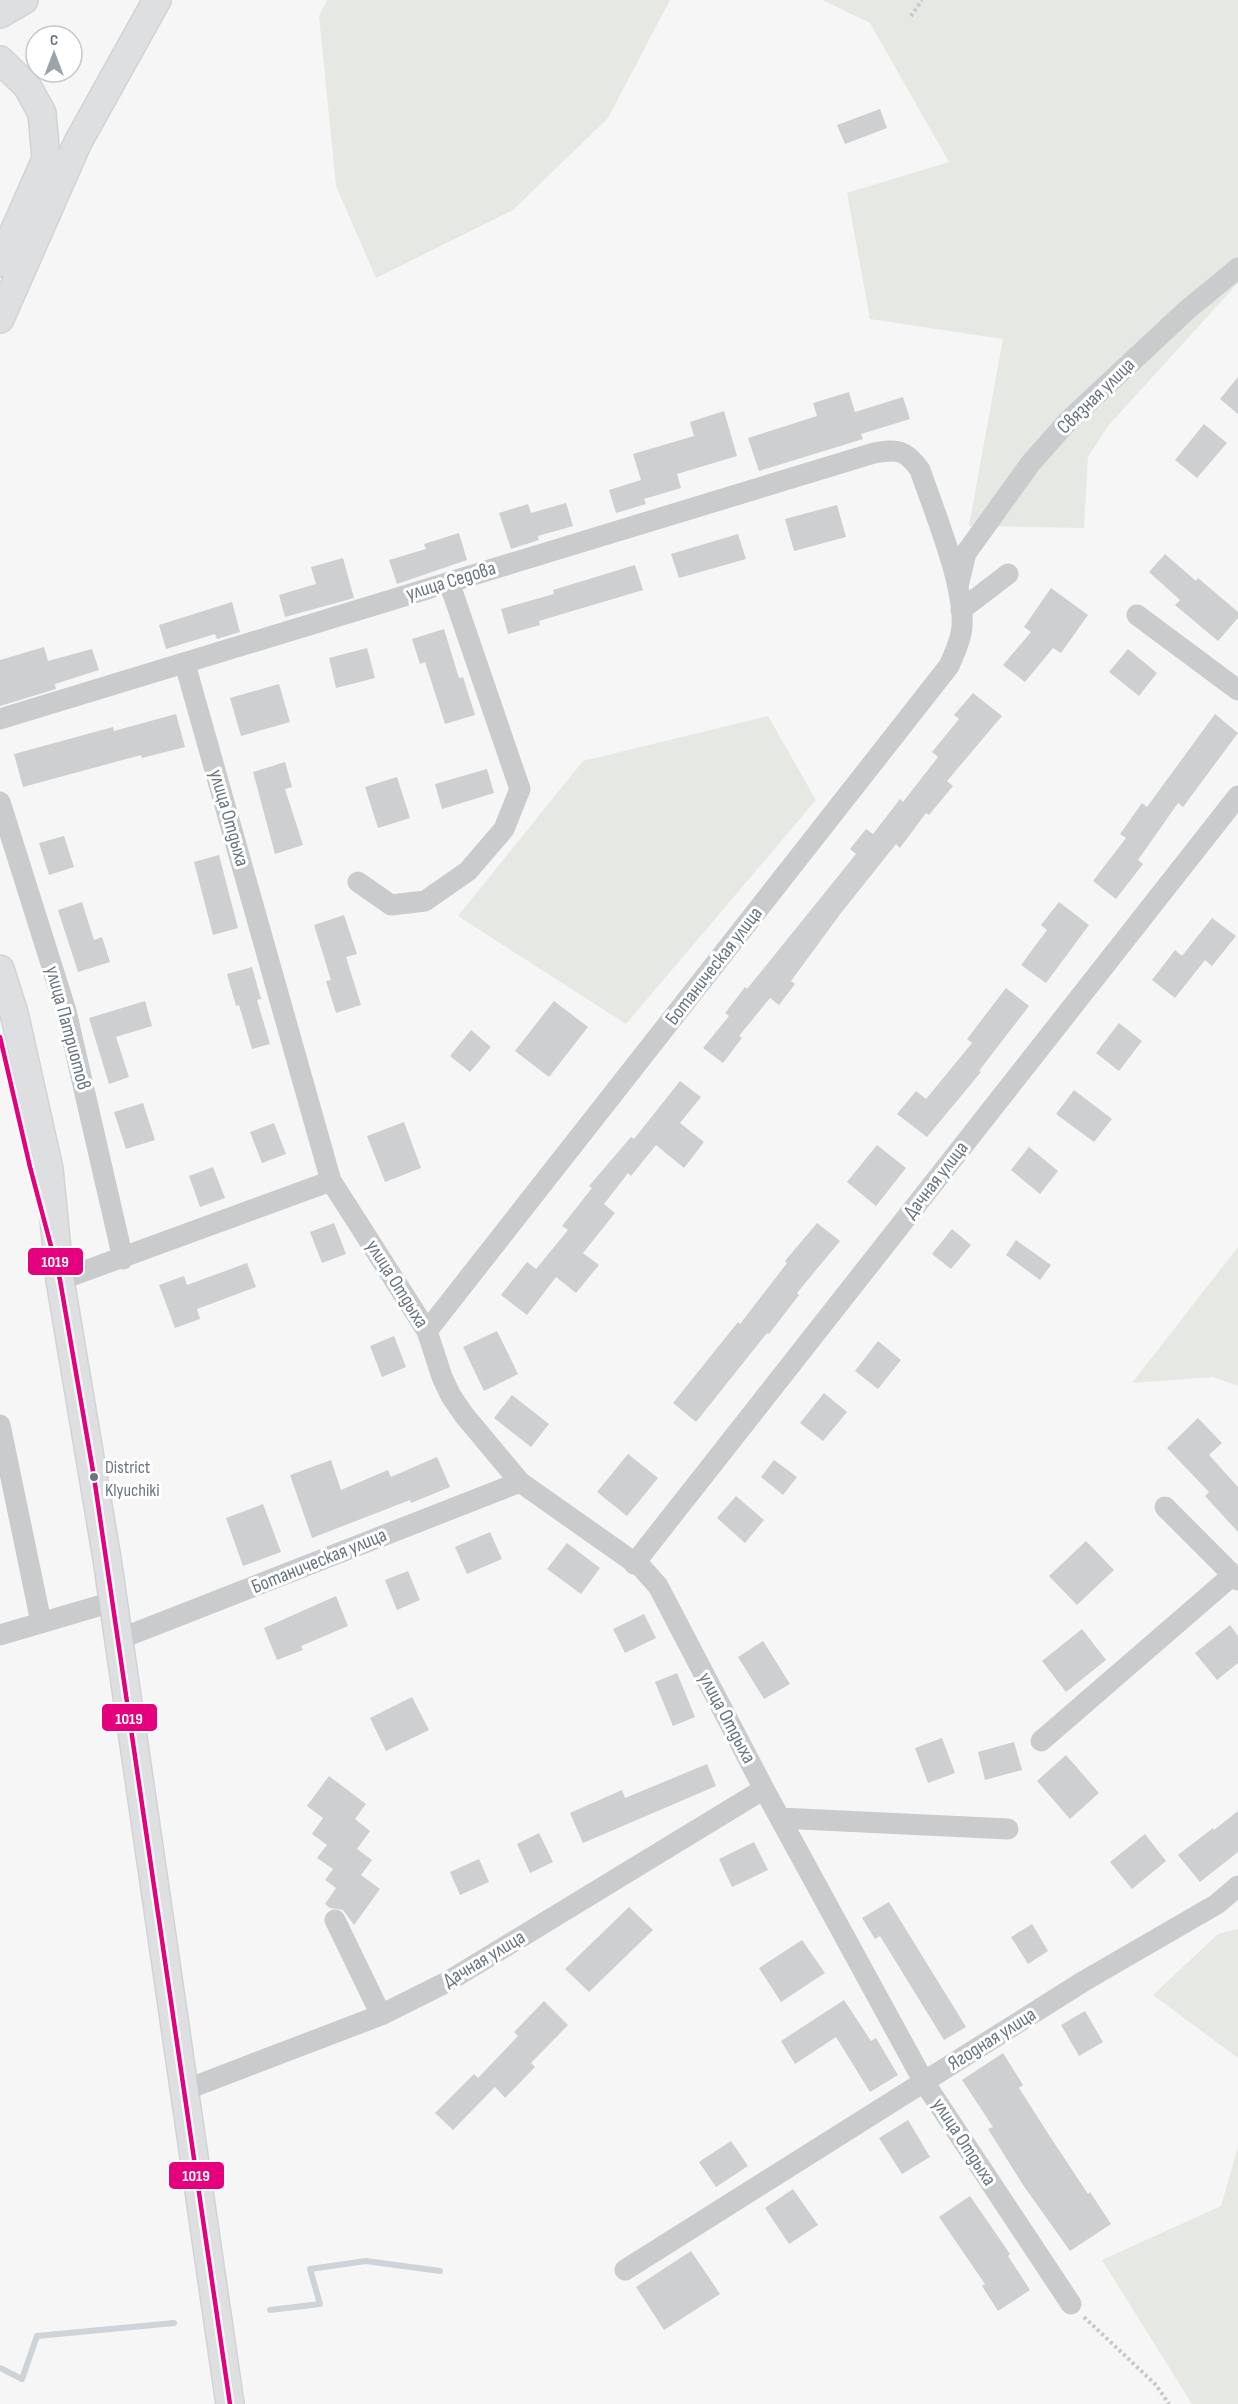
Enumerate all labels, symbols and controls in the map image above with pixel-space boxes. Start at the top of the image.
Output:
north arrow [24,24,84,84]
text: С [50,31,58,50]
street label: Связная улица [1052,353,1140,439]
street label: улица Седова [403,556,499,606]
street label: улица Отдыха [204,767,254,869]
street label: Ботаническая улица [660,902,768,1030]
street label: улица Патриотов [40,963,96,1093]
street label: Дачная улица [898,1137,974,1223]
street label: улица Отдыха [360,1235,434,1333]
line badge: 1019 [27,1247,84,1276]
text: 1019 [41,1253,69,1272]
place label: District Klyuchiki [105,1457,160,1501]
marker: District Klyuchiki [88,1471,100,1483]
street label: Ботаническая улица [248,1523,390,1599]
street label: улица Отдыха [693,1668,761,1768]
line badge: 1019 [101,1703,158,1732]
text: 1019 [115,1710,143,1729]
street label: Дачная улица [439,1925,529,1993]
street label: Ягодная улица [944,2003,1040,2075]
street label: улица Отдыха [927,2094,1001,2190]
line badge: 1019 [168,2161,225,2190]
text: 1019 [182,2167,210,2186]

